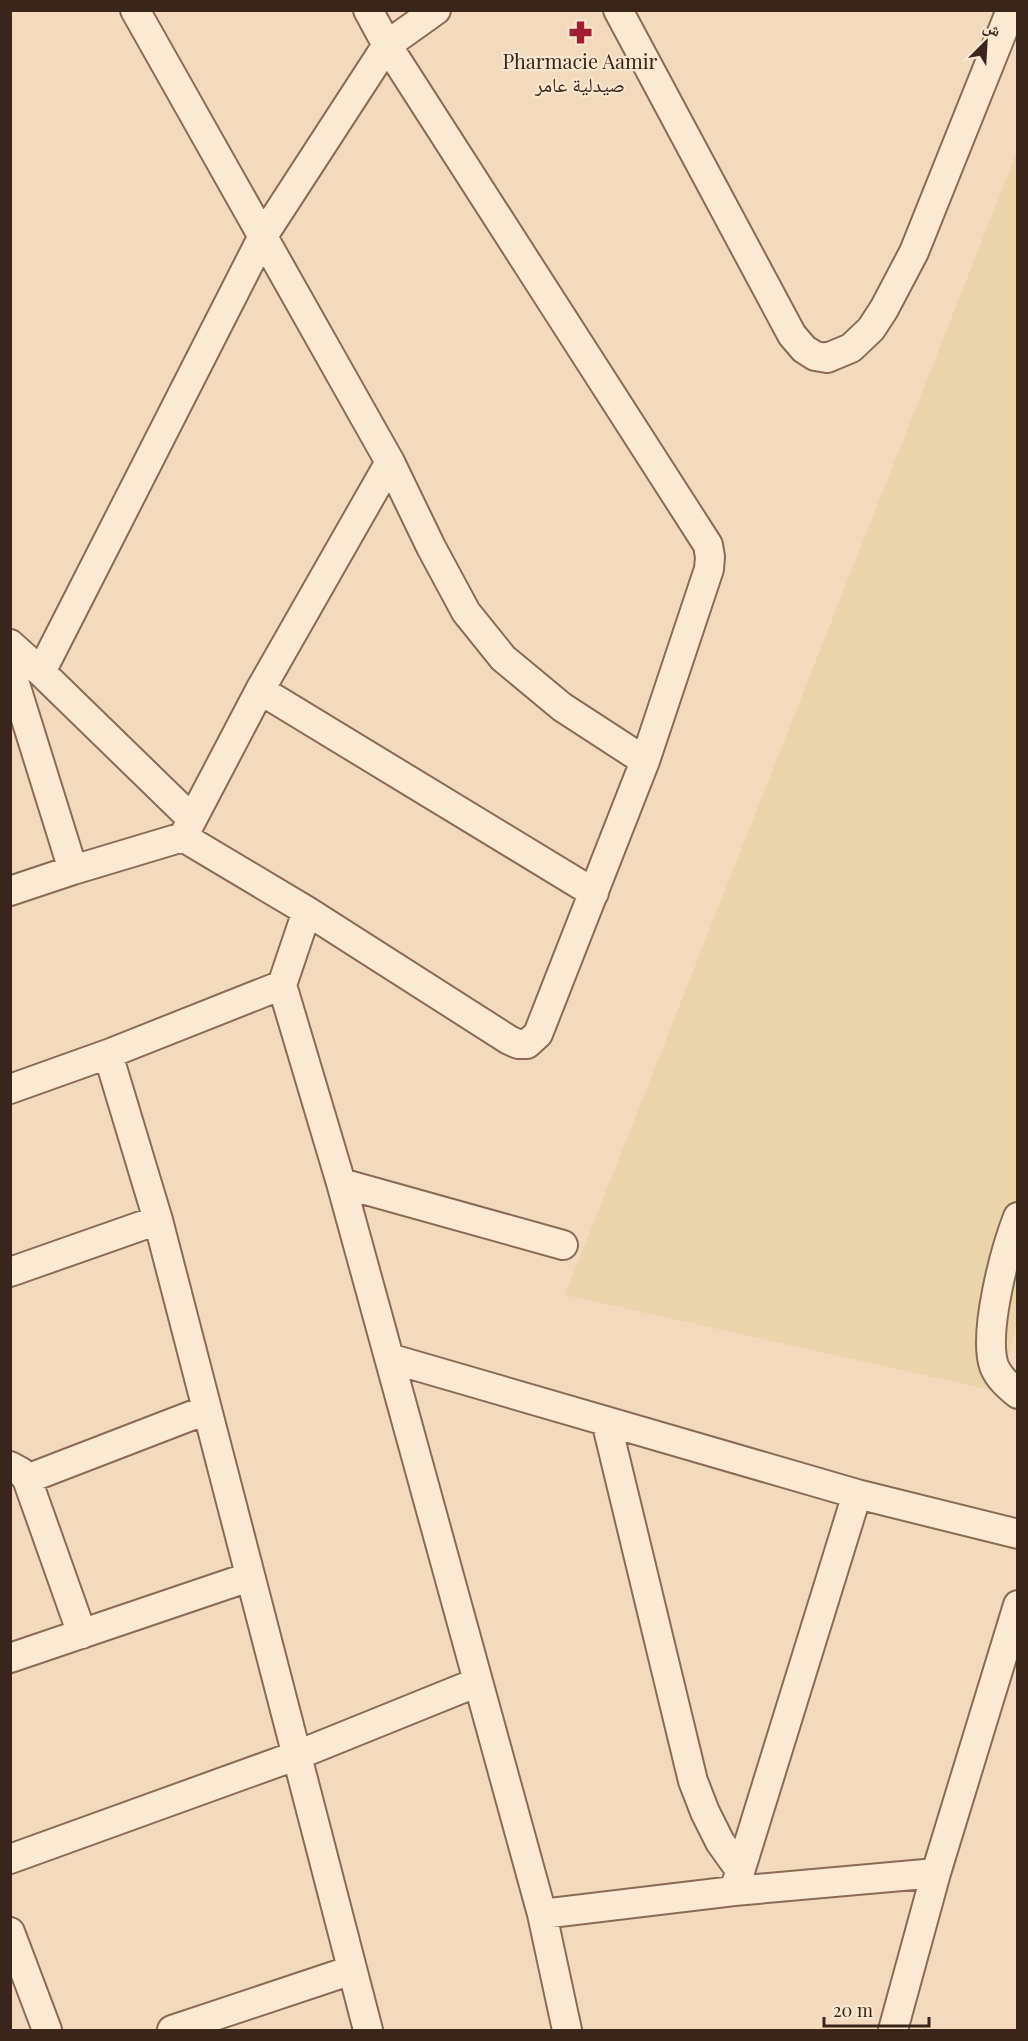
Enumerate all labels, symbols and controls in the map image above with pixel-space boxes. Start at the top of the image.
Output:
north arrow [956,12,1016,72]
text: ش [980,15,1004,41]
pharmacy icon: Pharmacie Aamir صيدلية عامر [567,19,593,45]
place label: Pharmacie Aamir صيدلية عامر [503,47,658,97]
scale bar [824,1990,929,2028]
text: 20 m [833,1998,873,2022]

